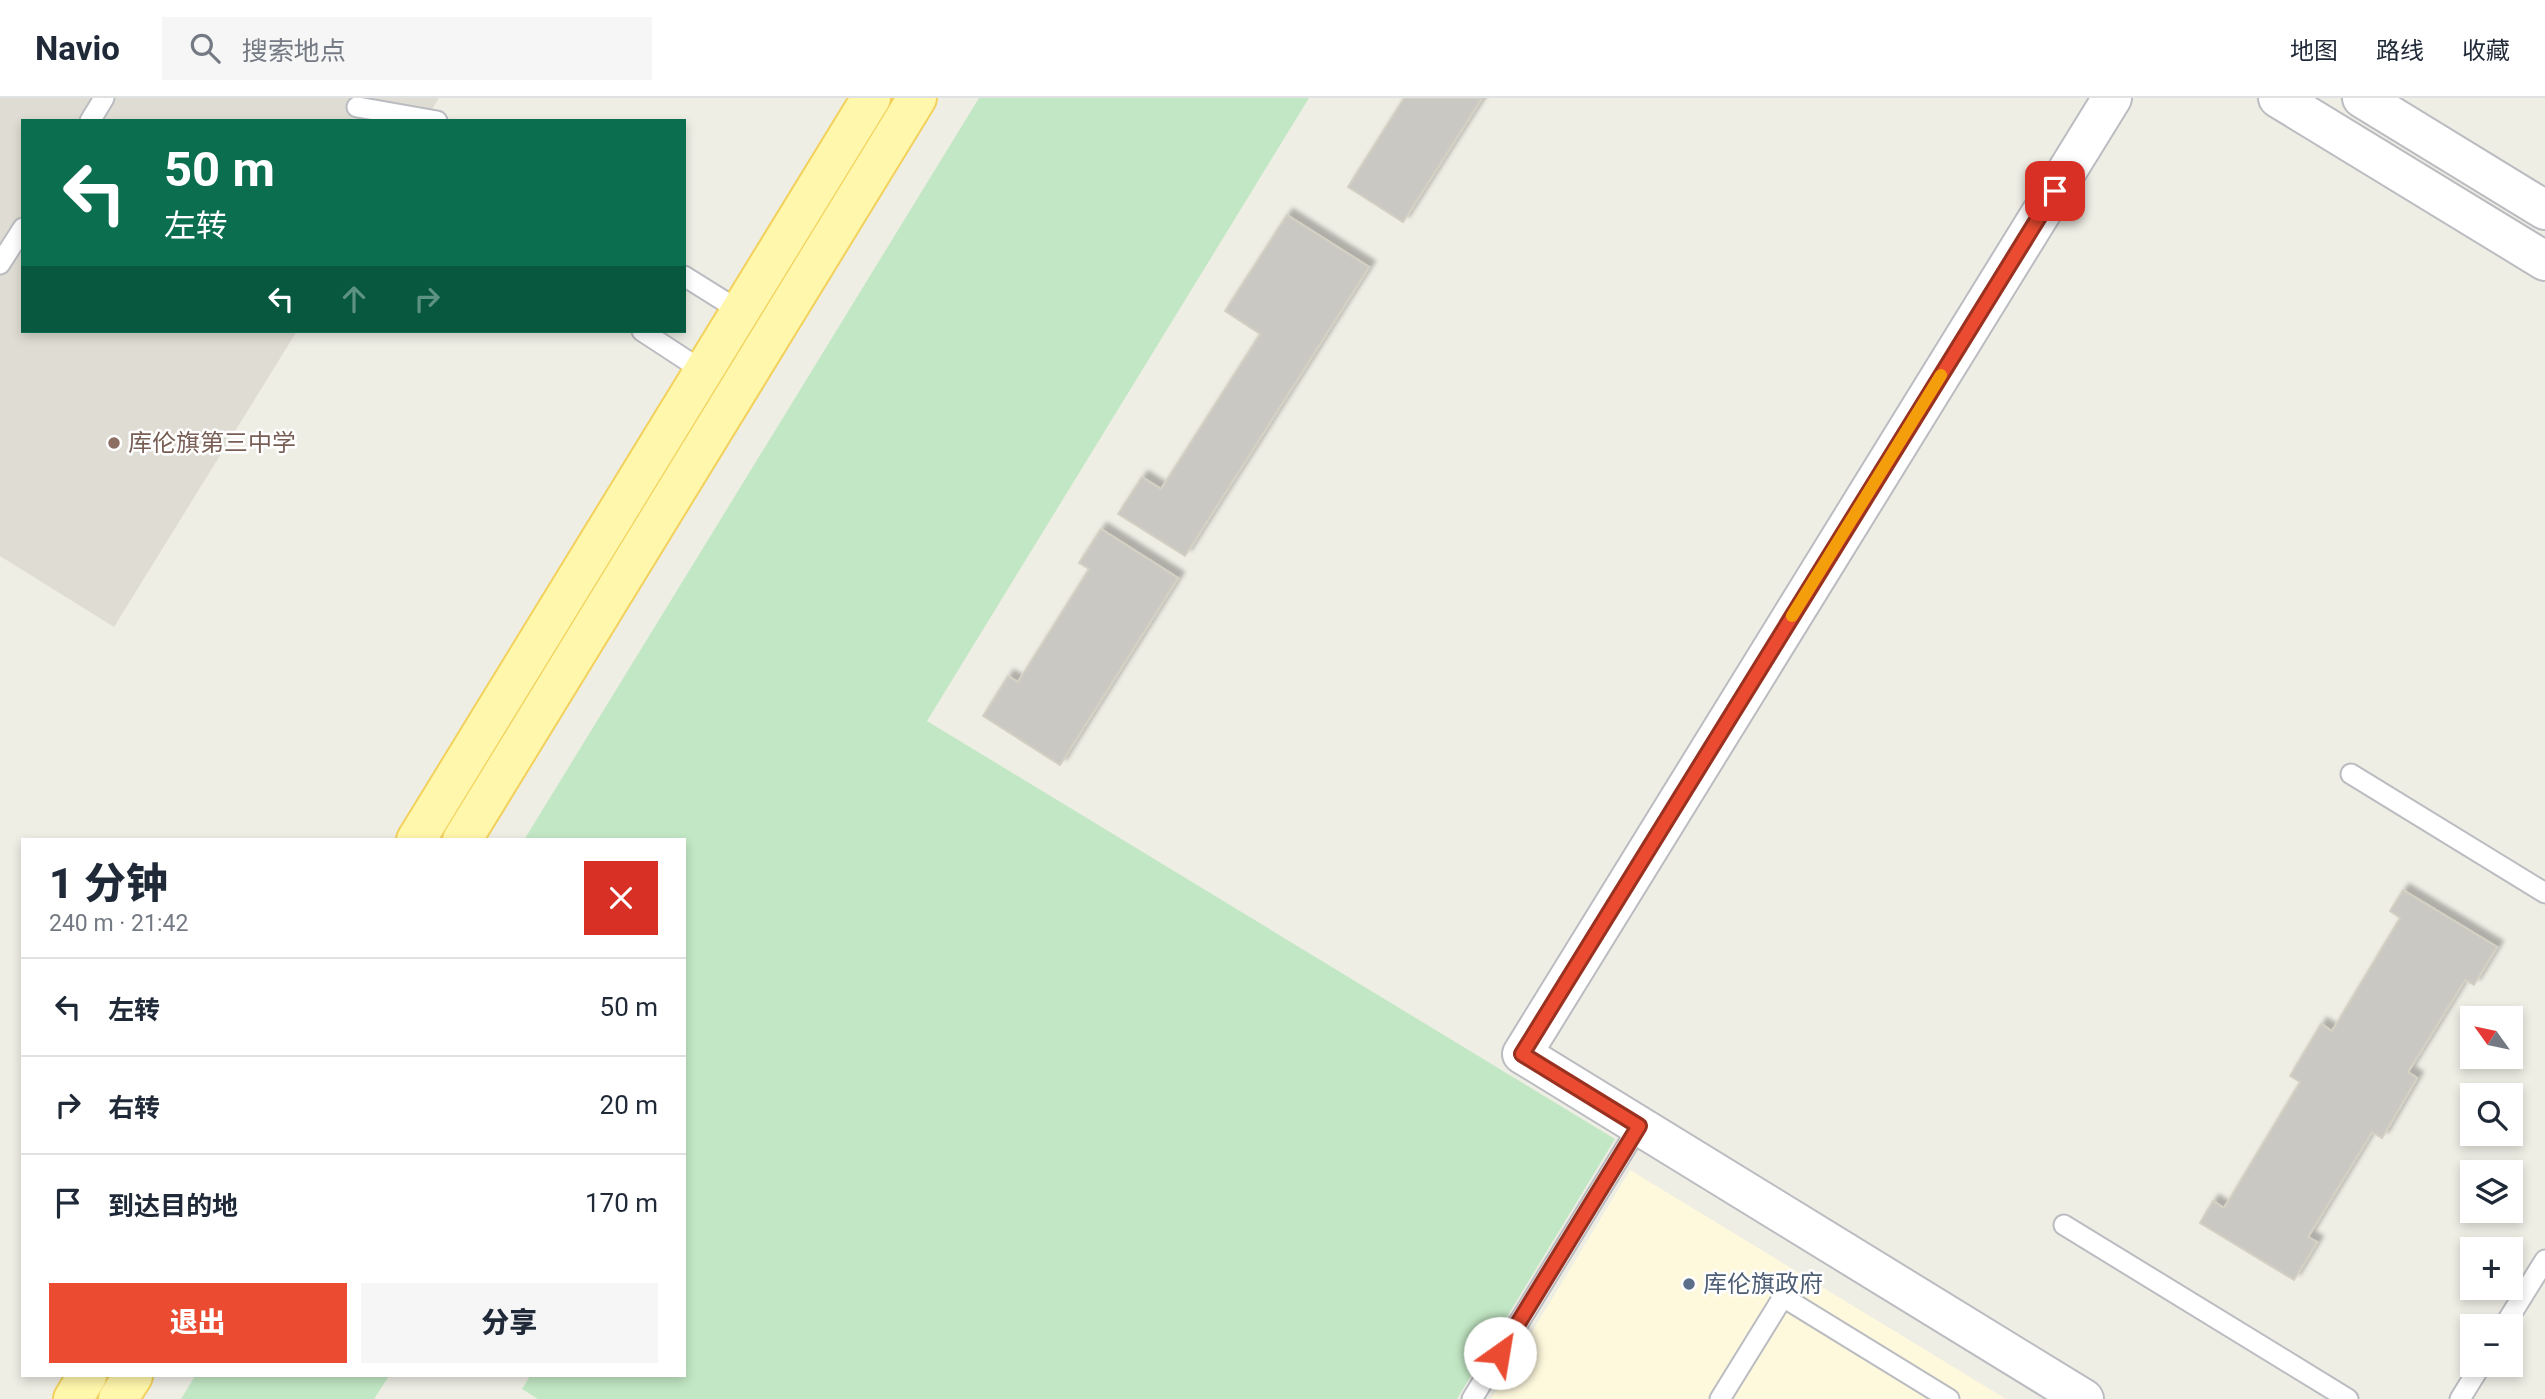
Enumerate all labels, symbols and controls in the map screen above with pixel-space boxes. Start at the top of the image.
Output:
search box [162,17,652,80]
text: Navio [35,29,120,68]
icon: search [186,29,224,67]
text: 搜索地点 [242,36,346,66]
text: 地图 [2290,37,2338,65]
text: 路线 [2376,37,2424,65]
text: 收藏 [2462,37,2510,65]
text: 50 m [164,141,275,198]
icon: left [49,147,140,238]
pin [2025,161,2085,221]
icon: arrive [2036,172,2074,210]
text: 左转 [164,207,228,245]
icon: left [262,280,300,318]
icon: ahead [335,280,373,318]
icon: right [408,280,446,318]
place label: 库伦旗第三中学 [128,429,296,457]
marker: 库伦旗第三中学 [106,435,122,451]
text: 1 分钟 [49,859,168,908]
button: close [584,861,658,935]
text: 240 m · 21:42 [49,910,188,937]
icon: left [49,988,87,1026]
text: 50 m [600,992,658,1022]
text: 左转 [108,995,160,1025]
north arrow [2460,1006,2524,1069]
map controls [2460,1006,2523,1377]
button: search [2460,1083,2523,1146]
icon: right [49,1086,87,1124]
text: 20 m [600,1090,658,1120]
text: 右转 [108,1093,160,1123]
button: layers [2460,1160,2523,1223]
icon: arrive [49,1184,87,1222]
text: 170 m [585,1188,658,1218]
text: 到达目的地 [108,1191,238,1221]
button: + [2460,1237,2523,1300]
place label: 库伦旗政府 [1703,1270,1823,1298]
marker: 库伦旗政府 [1681,1276,1697,1292]
button: 退出 [49,1283,347,1363]
button: 分享 [361,1283,658,1363]
button: − [2460,1314,2523,1377]
position arrow [1463,1316,1537,1390]

